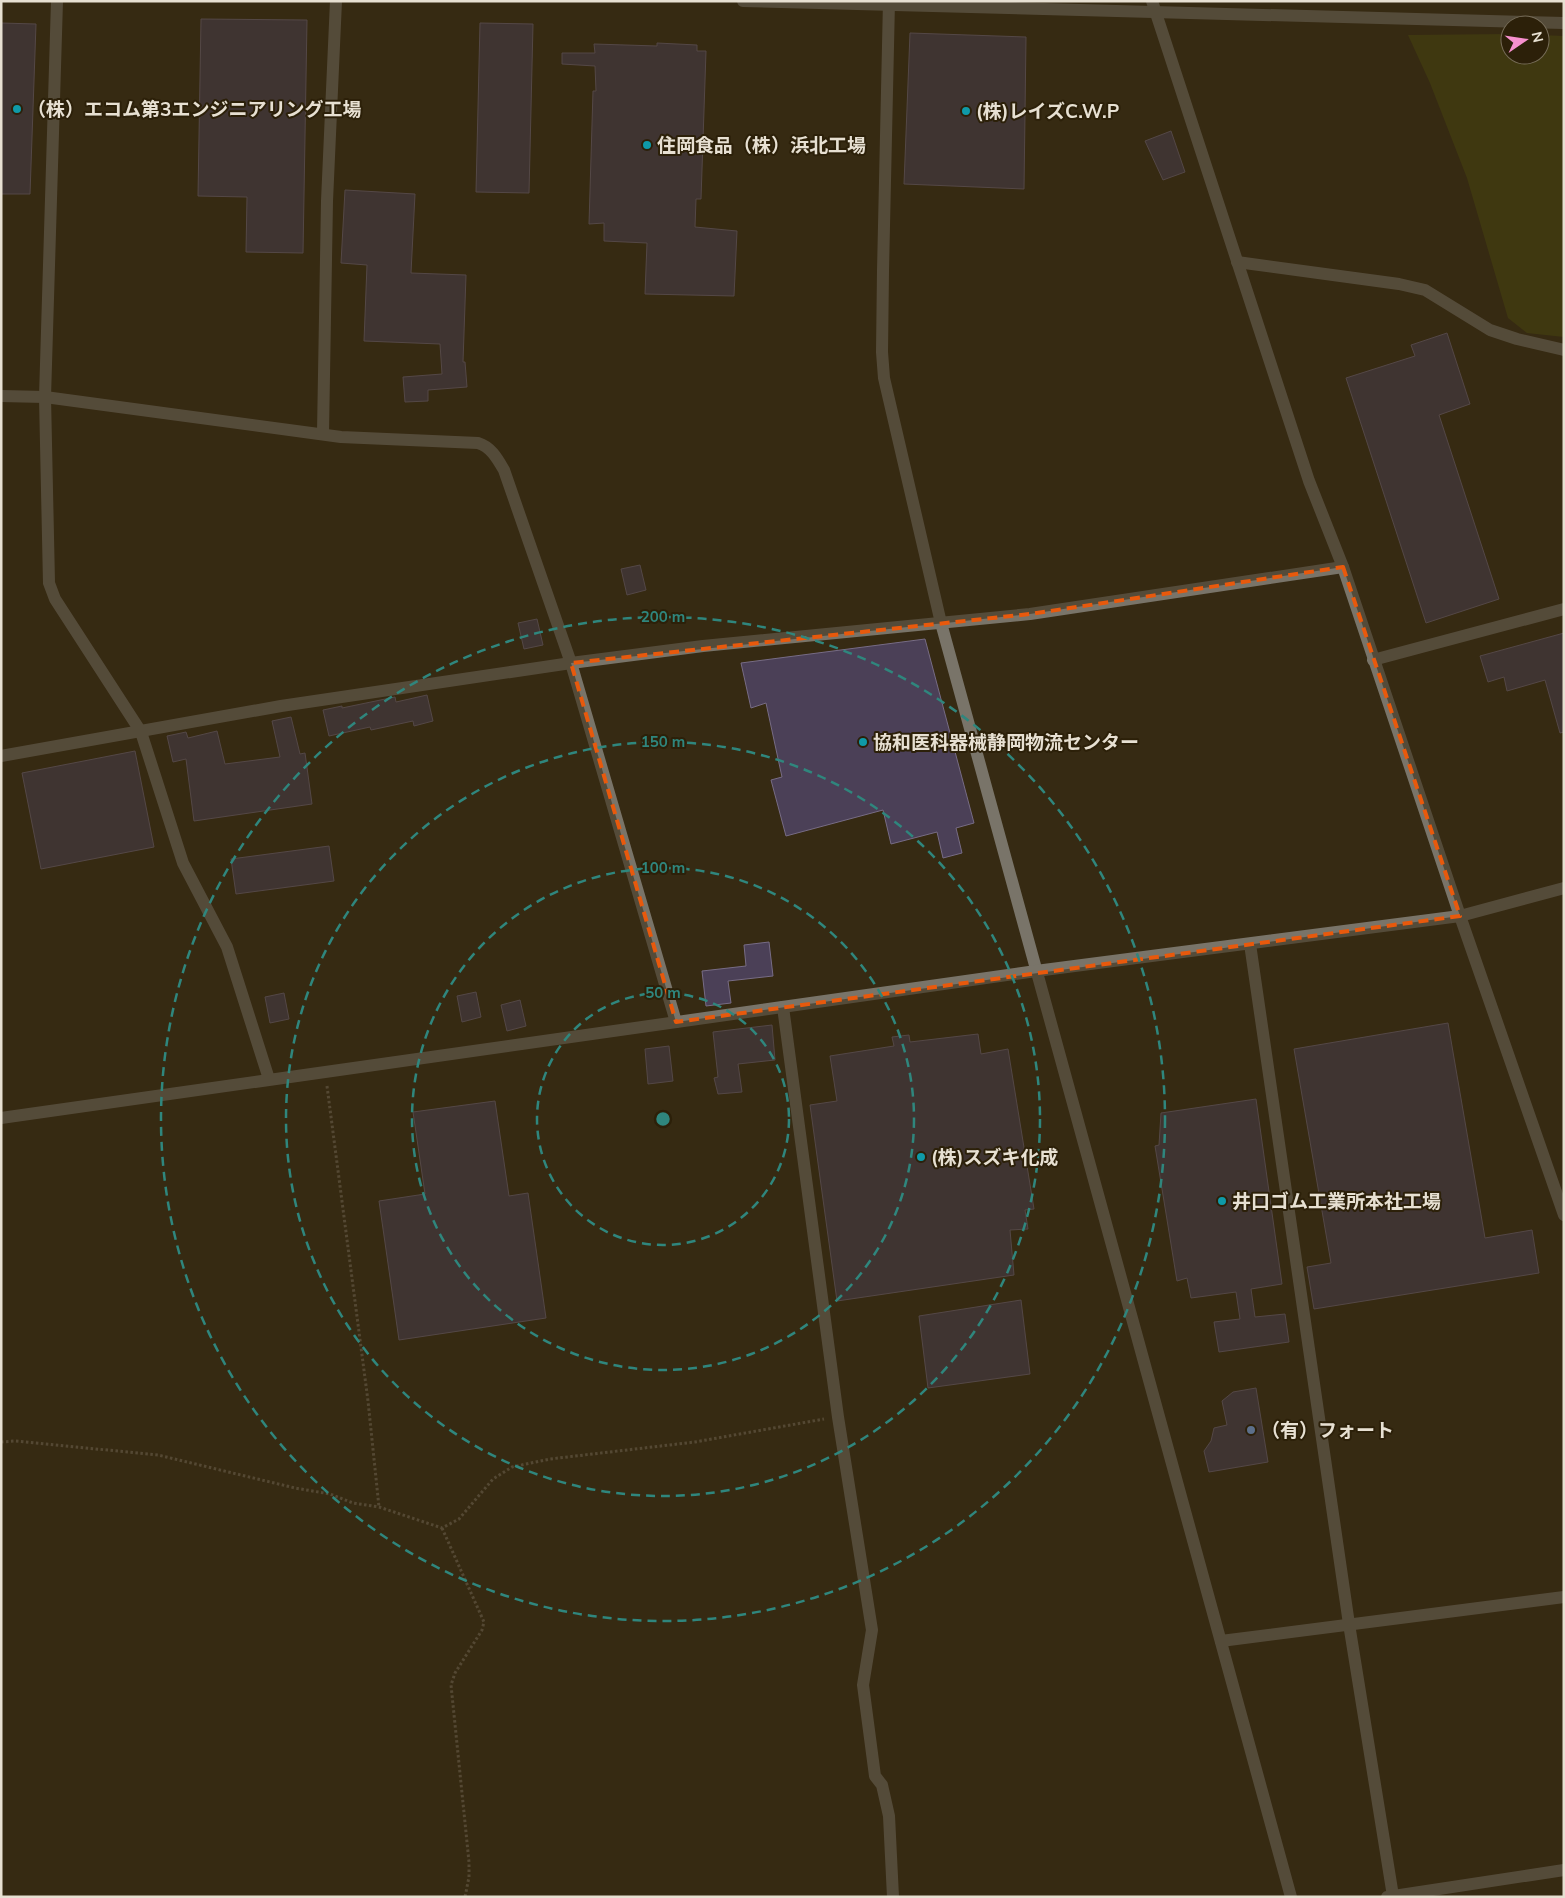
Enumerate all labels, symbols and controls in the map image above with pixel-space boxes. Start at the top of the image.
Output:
north arrow [1500,15,1550,65]
text: N [1528,30,1548,44]
place label: （株）エコム第3エンジニアリング工場 [27,97,361,121]
place label: (株)レイズC.W.P [976,99,1119,123]
marker: （株）エコム第3エンジニアリング工場 [11,103,23,115]
marker: (株)レイズC.W.P [960,105,972,117]
place label: 住岡食品（株）浜北工場 [657,133,866,157]
marker: 住岡食品（株）浜北工場 [641,139,653,151]
text: 200 m [641,607,685,626]
place label: 協和医科器械静岡物流センター [873,730,1139,754]
text: 150 m [641,732,685,751]
marker: 協和医科器械静岡物流センター [857,736,869,748]
text: 100 m [641,858,685,877]
text: 50 m [645,983,681,1002]
centre of rings [654,1110,672,1128]
place label: (株)スズキ化成 [931,1145,1059,1169]
marker: (株)スズキ化成 [915,1151,927,1163]
place label: 井口ゴム工業所本社工場 [1232,1189,1441,1213]
marker: 井口ゴム工業所本社工場 [1216,1195,1228,1207]
place label: （有）フォート [1261,1418,1394,1442]
marker: （有）フォート [1245,1424,1257,1436]

